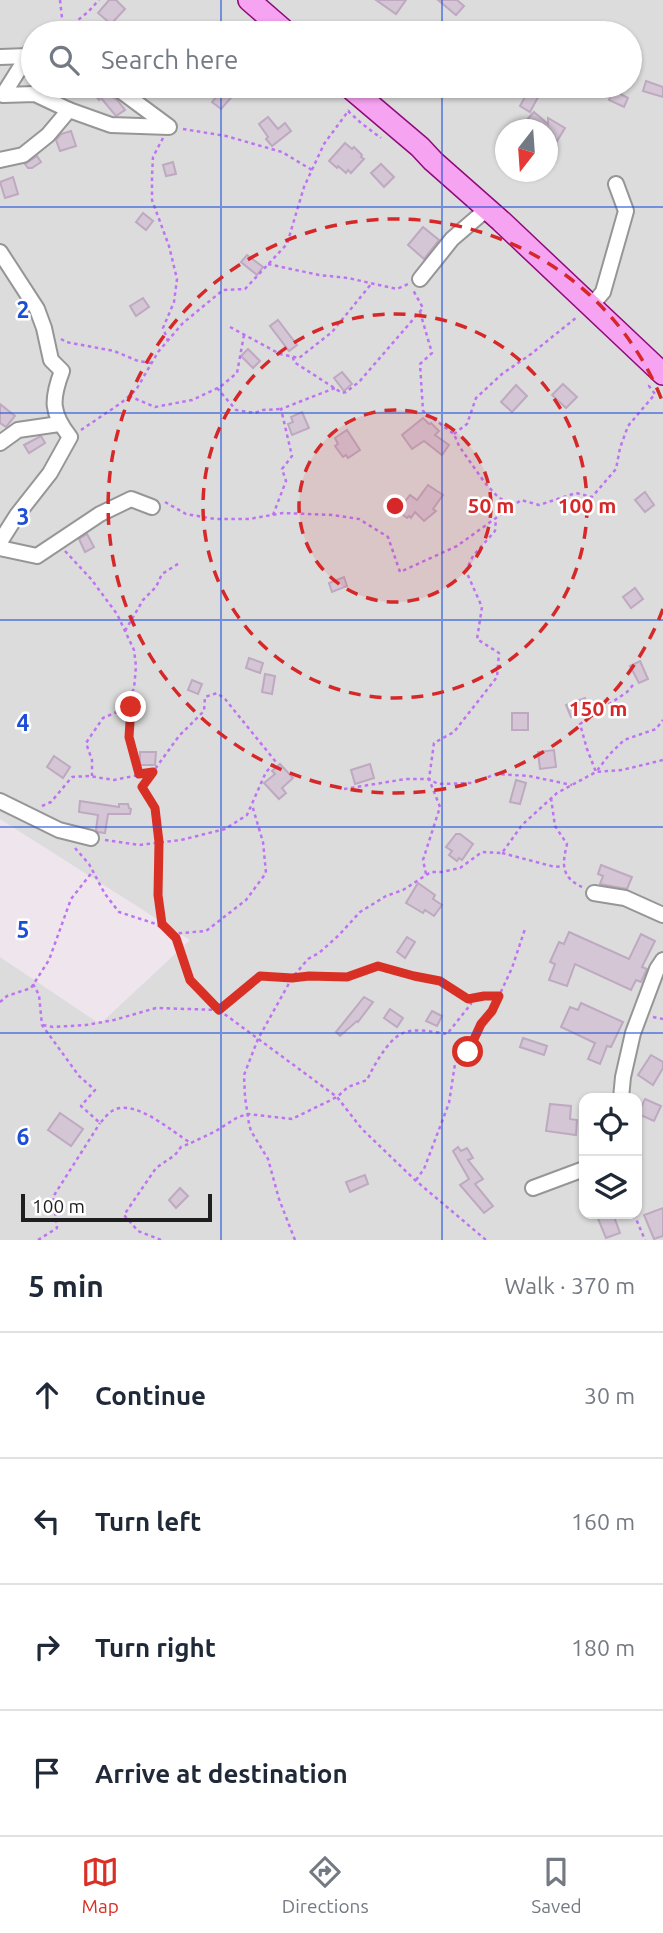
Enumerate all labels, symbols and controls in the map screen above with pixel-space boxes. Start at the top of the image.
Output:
search box [21,21,642,98]
icon: search [45,41,83,79]
text: Search here [101,45,238,74]
north arrow [495,119,558,182]
text: 2 [17,297,29,322]
text: 50 m [468,493,514,517]
text: 100 m [558,493,616,517]
centre of rings [383,494,407,518]
text: 3 [17,504,29,529]
route end [115,691,146,722]
text: 150 m [569,696,627,720]
text: 4 [17,710,30,735]
text: 5 [17,917,29,942]
route start [452,1036,483,1067]
map controls [579,1093,642,1219]
button: locate [579,1093,642,1156]
text: 6 [17,1124,30,1149]
button: layers [579,1156,642,1219]
scale bar [21,1191,212,1223]
text: 100 m [32,1195,85,1217]
text: 5 min [28,1269,104,1303]
text: Walk · 370 m [504,1273,635,1298]
icon: ahead [28,1376,66,1414]
text: Continue [95,1381,206,1410]
text: 30 m [584,1383,635,1408]
icon: left [28,1502,66,1540]
text: Turn left [95,1507,201,1536]
text: 160 m [571,1509,635,1534]
icon: right [28,1628,66,1666]
text: Turn right [95,1633,216,1662]
text: 180 m [571,1635,635,1660]
icon: arrive [28,1754,66,1792]
text: Arrive at destination [95,1759,348,1788]
tab: Map [81,1853,119,1917]
tab: Directions [282,1853,369,1917]
tab: Saved [531,1853,582,1917]

